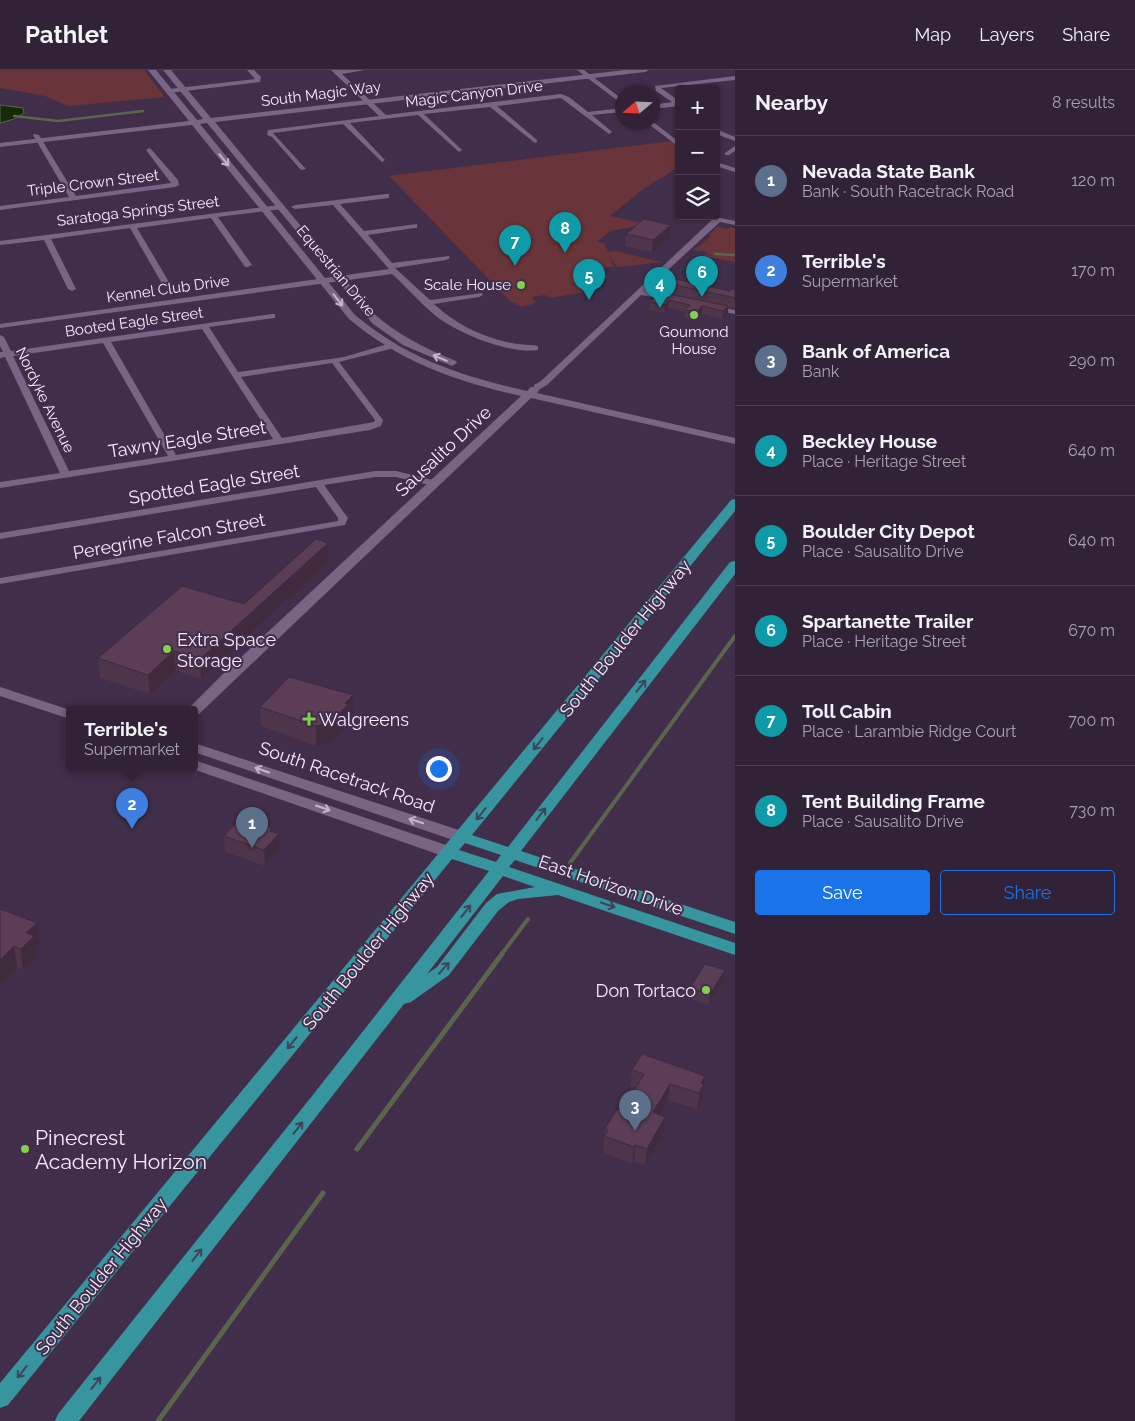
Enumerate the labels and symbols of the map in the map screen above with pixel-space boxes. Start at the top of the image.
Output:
street label: Magic Canyon Drive [404,77,544,111]
street label: South Magic Way [260,78,382,110]
north arrow [615,85,660,130]
one-way arrow [219,153,230,166]
street label: Triple Crown Street [26,166,160,200]
street label: Saratoga Springs Street [56,192,220,230]
pin: 8 [549,212,581,253]
street label: Equestrian Drive [293,222,379,320]
pin: 7 [499,225,531,266]
pin: 6 [686,256,718,297]
pin: 5 [573,259,605,300]
pin: 4 [644,267,676,308]
street label: Kennel Club Drive [105,271,231,307]
place label: Scale House [424,276,511,294]
marker: Scale House [515,279,527,291]
one-way arrow [332,293,343,306]
street label: Booted Eagle Street [64,303,204,341]
marker: Goumond House [688,309,700,321]
place label: Goumond House [659,323,729,358]
street label: Nordyke Avenue [12,344,78,456]
one-way arrow [433,353,448,363]
street label: Sausalito Drive [391,401,495,501]
street label: Tawny Eagle Street [107,416,267,462]
street label: Spotted Eagle Street [127,460,301,508]
street label: Peregrine Falcon Street [71,509,267,563]
street label: South Boulder Highway [555,555,695,721]
place label: Extra Space Storage [177,629,276,671]
marker: Extra Space Storage [161,643,173,655]
one-way arrow [636,679,646,693]
place label: Walgreens [319,709,409,730]
marker: Walgreens [303,713,315,725]
street label: South Racetrack Road [256,737,438,817]
one-way arrow [533,737,544,750]
your location [426,756,452,782]
one-way arrow [254,764,270,774]
pin: 2 [116,788,148,829]
one-way arrow [315,804,331,813]
pin: 1 [236,807,268,848]
one-way arrow [475,807,486,820]
one-way arrow [536,808,547,821]
one-way arrow [408,816,424,826]
street label: East Horizon Drive [536,850,686,920]
street label: South Boulder Highway [298,868,438,1034]
one-way arrow [600,901,616,911]
one-way arrow [461,905,472,918]
one-way arrow [438,962,450,974]
place label: Don Tortaco [596,980,696,1001]
marker: Don Tortaco [700,984,712,996]
one-way arrow [286,1037,297,1050]
pin: 3 [619,1090,651,1131]
one-way arrow [292,1122,303,1135]
place label: Pinecrest Academy Horizon [35,1125,207,1174]
marker: Pinecrest Academy Horizon [19,1143,31,1155]
street label: South Boulder Highway [31,1193,171,1359]
one-way arrow [191,1249,202,1262]
one-way arrow [17,1365,28,1378]
one-way arrow [90,1377,101,1390]

